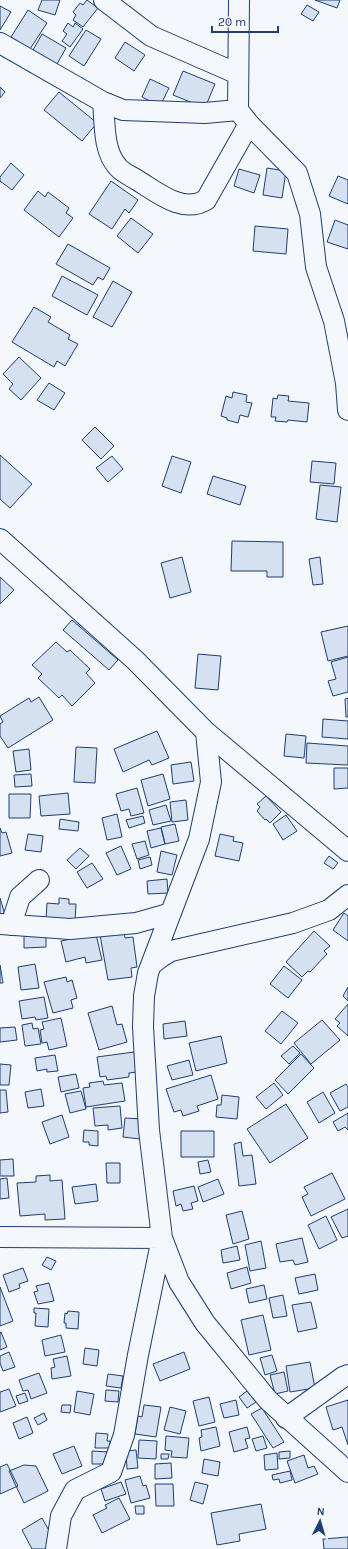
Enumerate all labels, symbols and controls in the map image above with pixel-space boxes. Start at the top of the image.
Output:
scale bar [212,8,278,34]
text: 20 m [218,15,246,29]
north arrow [300,1501,340,1541]
text: N [316,1505,325,1518]

